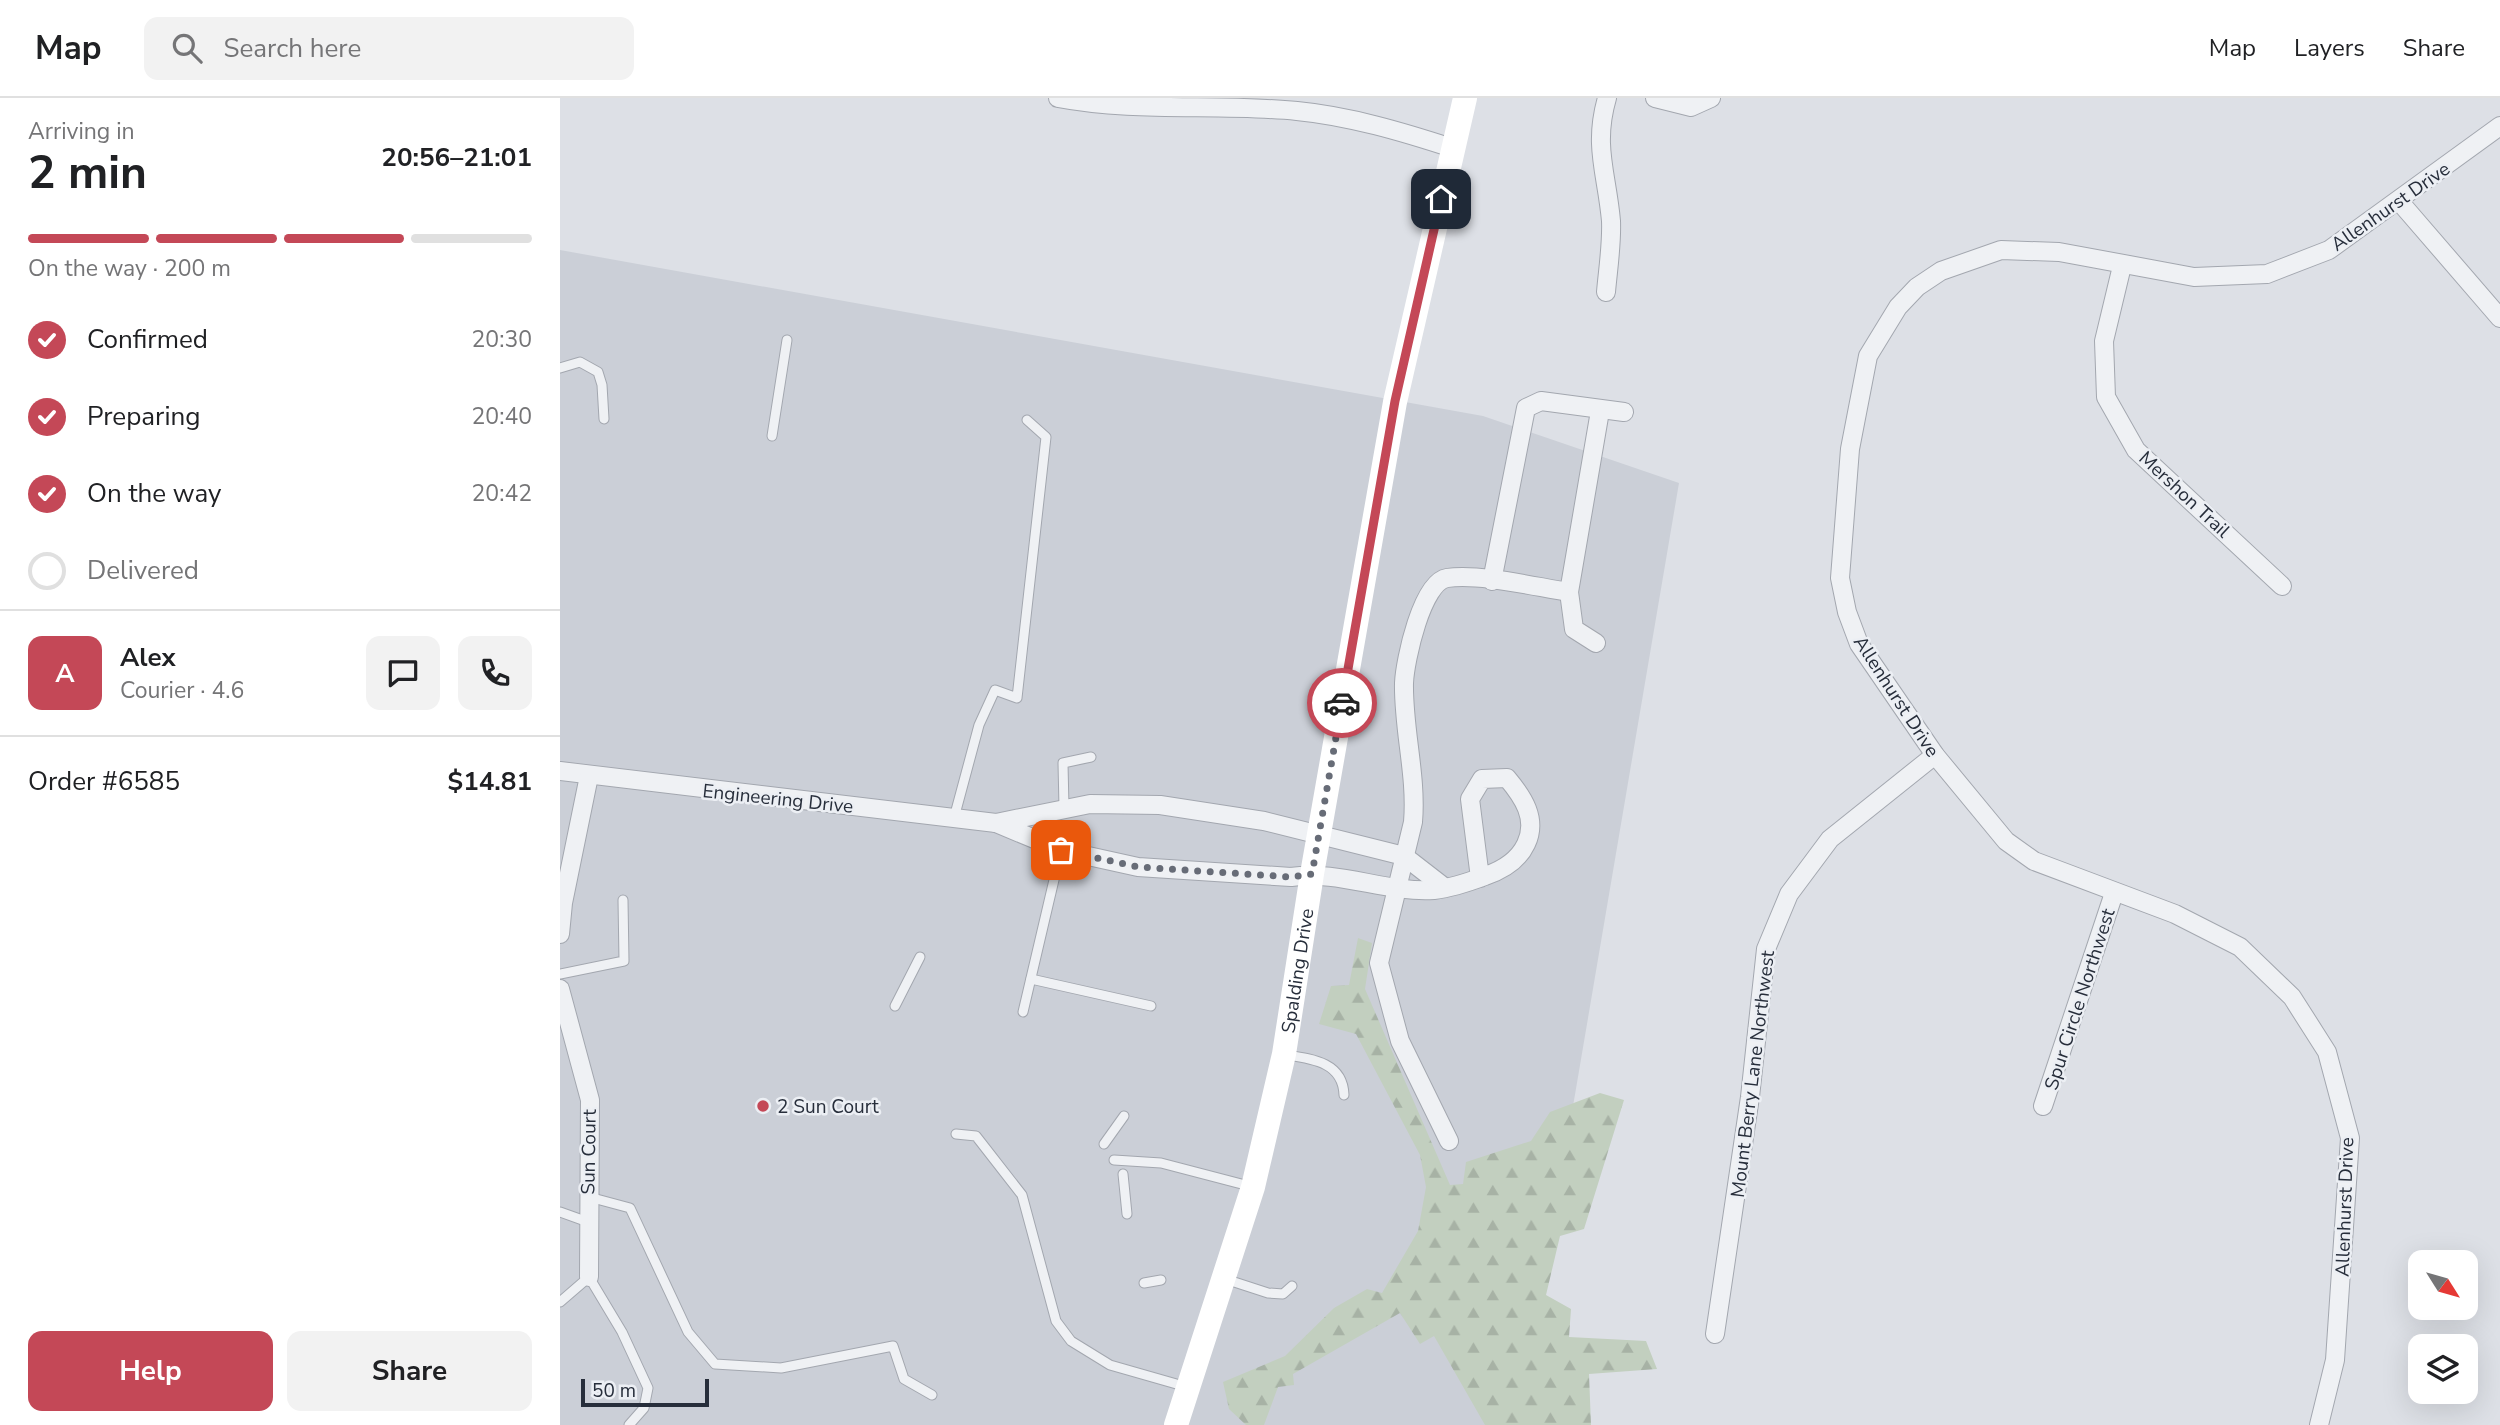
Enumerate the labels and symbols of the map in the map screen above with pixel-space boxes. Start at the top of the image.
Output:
street label: Allenhurst Drive [2326,156,2455,258]
pin [1411,169,1471,229]
street label: Mershon Trail [2133,446,2236,544]
street label: Allenhurst Drive [1847,631,1945,762]
courier [1307,668,1377,738]
street label: Engineering Drive [701,778,855,820]
pin [1031,820,1091,880]
street label: Spur Circle Northwest [2038,905,2122,1093]
street label: Spalding Drive [1275,907,1320,1035]
street label: Mount Berry Lane Northwest [1725,949,1781,1199]
place label: 2 Sun Court [777,1094,879,1120]
marker: 2 Sun Court [755,1098,771,1114]
street label: Sun Court [575,1109,603,1195]
street label: Allenhurst Drive [2330,1137,2360,1277]
north arrow [2408,1250,2478,1320]
scale bar [581,1376,709,1408]

